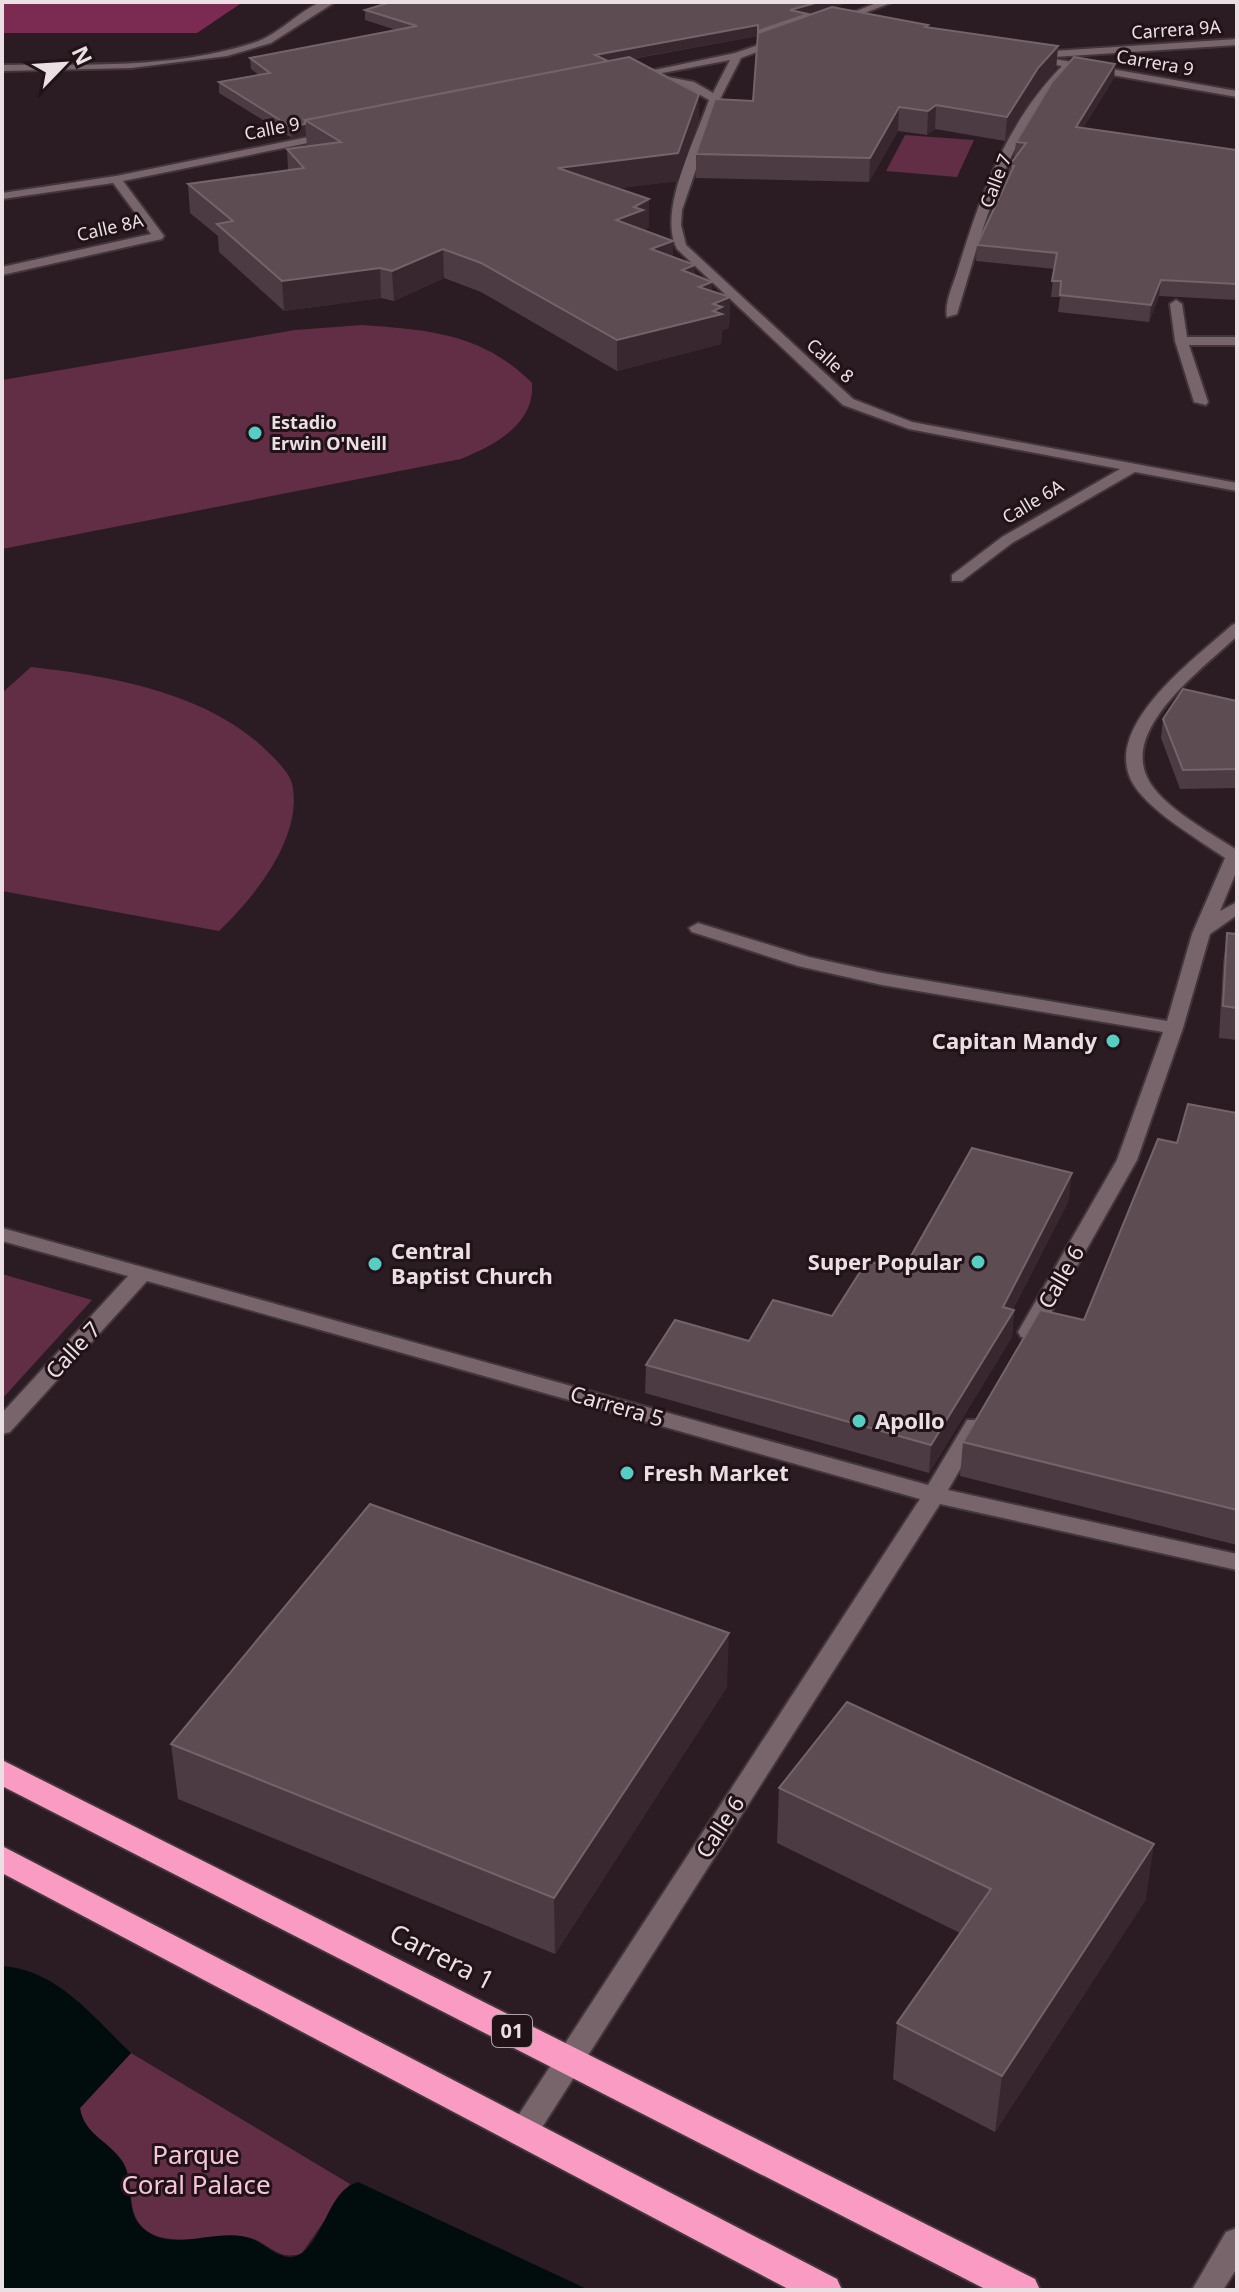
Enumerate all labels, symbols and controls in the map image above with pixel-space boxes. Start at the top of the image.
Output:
street label: Carrera 9A [1130,14,1222,44]
north arrow [24,24,104,104]
text: N [66,41,100,70]
street label: Carrera 9 [1115,43,1196,81]
street label: Calle 9 [242,111,302,145]
street label: Calle 7 [974,150,1016,211]
street label: Calle 8A [74,208,146,246]
street label: Calle 8 [802,333,859,388]
place label: Estadio Erwin O'Neill [271,410,387,455]
marker: Estadio Erwin O'Neill [246,424,264,442]
street label: Calle 6A [997,473,1068,529]
place label: Capitan Mandy [932,1025,1097,1055]
marker: Capitan Mandy [1104,1032,1122,1050]
place label: Central Baptist Church [391,1235,553,1290]
street label: Calle 6 [1030,1239,1090,1314]
place label: Super Popular [808,1246,962,1276]
marker: Super Popular [969,1253,987,1271]
marker: Central Baptist Church [366,1255,384,1273]
street label: Calle 7 [38,1314,107,1385]
street label: Carrera 5 [567,1377,667,1433]
place label: Apollo [875,1405,945,1435]
marker: Apollo [850,1412,868,1430]
place label: Fresh Market [643,1457,789,1487]
marker: Fresh Market [618,1464,636,1482]
street label: Calle 6 [688,1790,750,1863]
street label: Carrera 1 [384,1914,501,1998]
road number: 01 [492,2015,532,2047]
park label: Parque Coral Palace [121,2136,271,2202]

